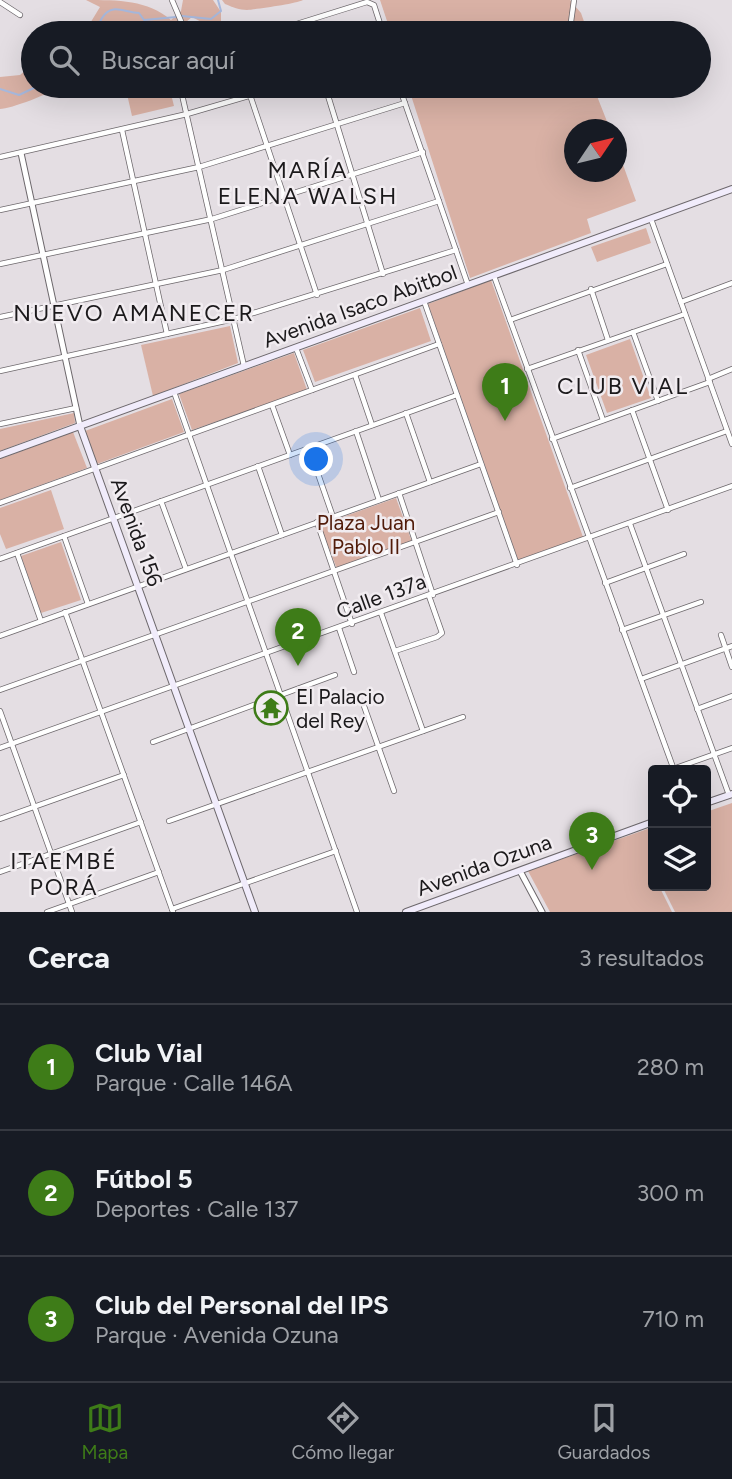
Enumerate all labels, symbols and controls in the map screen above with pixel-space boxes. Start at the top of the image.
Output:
search box [21,21,711,98]
icon: search [45,41,83,79]
text: Buscar aquí [101,44,235,76]
north arrow [564,119,627,182]
district label: MARÍA ELENA WALSH [218,156,398,210]
street label: Avenida Isaco Abitbol [260,259,460,353]
district label: NUEVO AMANECER [13,299,255,327]
pin: 1 [482,363,528,421]
district label: CLUB VIAL [557,372,689,400]
your location [299,442,333,476]
street label: Avenida 156 [106,474,168,590]
park label: Plaza Juan Pablo II [317,510,415,559]
street label: Calle 137a [333,568,429,624]
pin: 2 [275,608,321,666]
place label: El Palacio del Rey [296,684,385,733]
temple icon: El Palacio del Rey [252,689,290,727]
map controls [648,765,711,891]
button: locate [648,765,711,828]
pin: 3 [569,812,615,870]
button: layers [648,828,711,891]
street label: Avenida Ozuna [413,829,555,901]
district label: ITAEMBÉ PORÁ [10,847,118,901]
text: Cerca [28,939,110,976]
text: 3 resultados [579,944,704,972]
text: Club Vial [95,1037,203,1069]
text: 1 [46,1053,56,1081]
text: 280 m [637,1053,704,1081]
text: Parque · Calle 146A [95,1069,293,1097]
text: Fútbol 5 [95,1163,193,1195]
text: 2 [44,1179,58,1207]
text: 300 m [637,1179,704,1207]
text: Deportes · Calle 137 [95,1195,298,1223]
text: Club del Personal del IPS [95,1289,389,1321]
text: 3 [45,1305,57,1333]
text: 710 m [642,1305,704,1333]
text: Parque · Avenida Ozuna [95,1321,339,1349]
tab: Mapa [82,1399,128,1464]
tab: Cómo llegar [292,1399,394,1464]
tab: Guardados [557,1399,650,1464]

